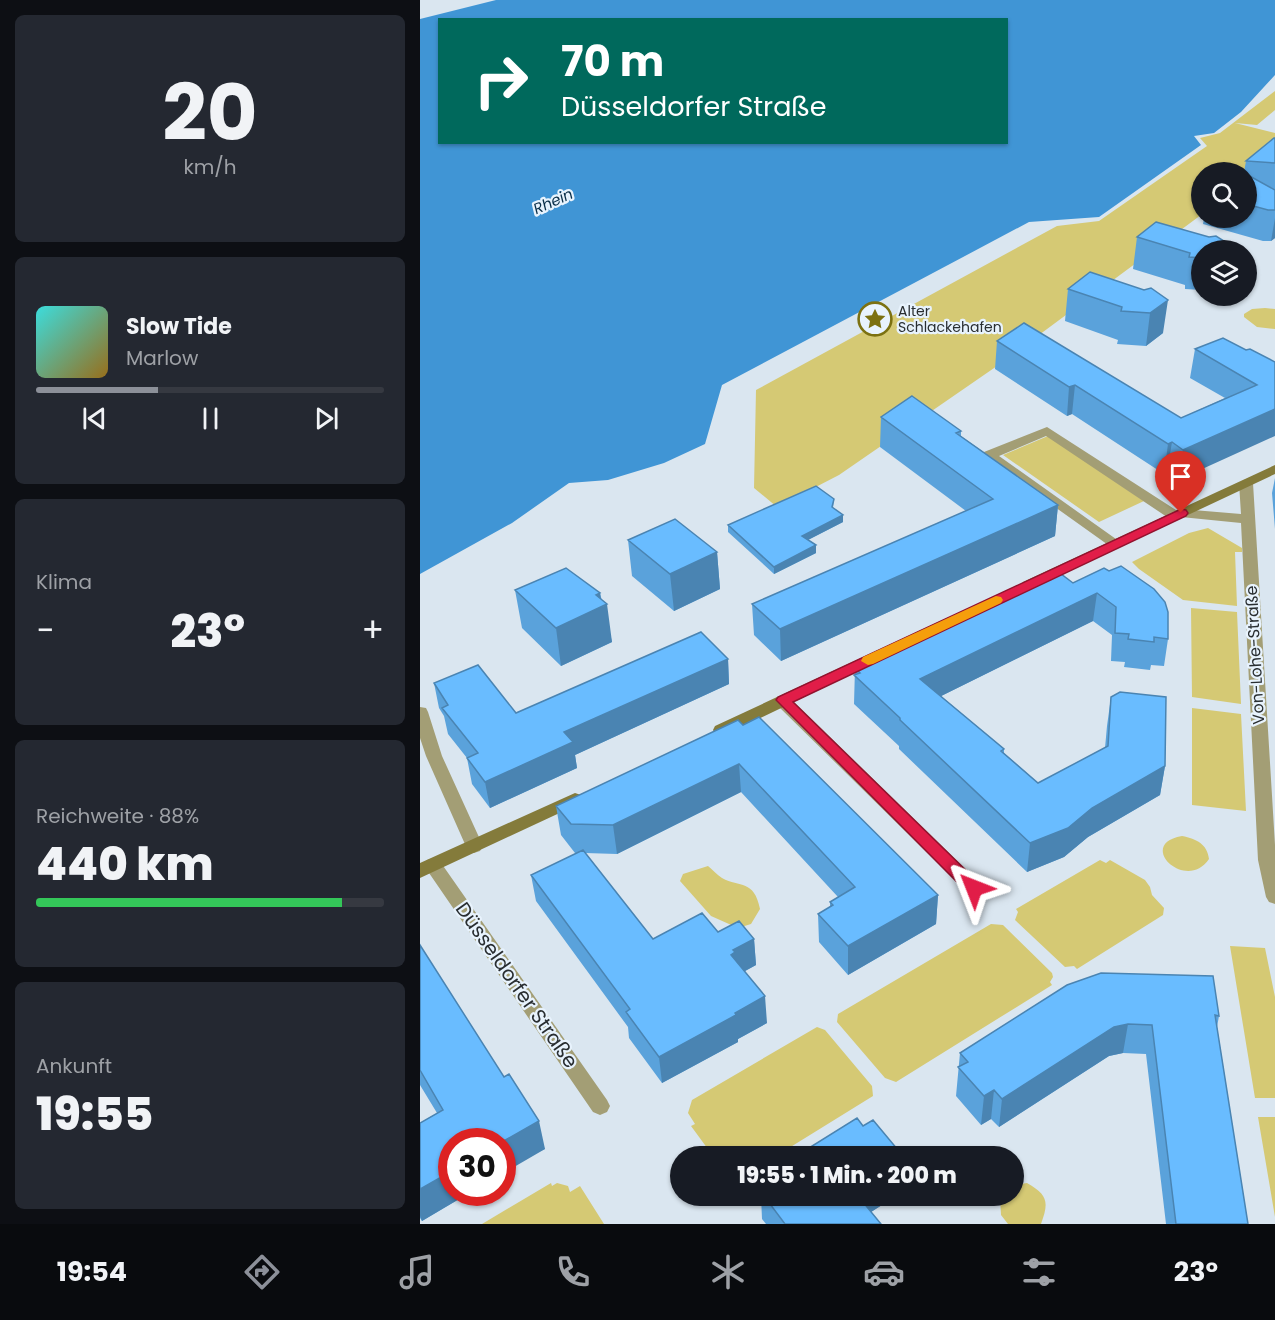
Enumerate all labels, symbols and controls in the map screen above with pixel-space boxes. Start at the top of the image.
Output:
text: 70 m [561,32,664,91]
icon: right [462,42,540,120]
text: 20 [162,58,258,167]
text: Düsseldorfer Straße [561,88,827,125]
text: km/h [183,153,237,181]
map controls [1191,162,1257,306]
button: search [1191,162,1257,228]
water label: Rhein [530,183,576,219]
button: layers [1191,240,1257,306]
place icon: Alter Schlackehafen [857,301,893,337]
place label: Alter Schlackehafen [898,301,1002,337]
text: Slow Tide [126,311,232,342]
text: Marlow [126,344,198,372]
icon: previous [78,402,111,435]
icon: pause [194,402,227,435]
icon: next [310,402,343,435]
pin [1155,451,1206,513]
icon: arrive [1164,460,1197,493]
text: Klima [36,568,92,596]
street label: Von-Lohe-Straße [1240,585,1270,725]
text: 23° [170,600,245,663]
text: − [36,607,54,654]
text: + [361,607,384,654]
text: Reichweite · 88% [36,802,199,830]
text: 440 km [36,833,213,896]
position arrow [942,856,1006,920]
street label: Düsseldorfer Straße [449,896,585,1074]
text: Ankunft [36,1052,112,1080]
text: 19:55 [36,1083,153,1146]
speed limit sign: 30 [438,1128,516,1206]
text: 19:55 · 1 Min. · 200 m [737,1160,957,1191]
icon: directions [241,1251,283,1293]
icon: music [396,1251,438,1293]
icon: phone [552,1251,594,1293]
icon: climate [707,1251,749,1293]
icon: car [863,1251,905,1293]
icon: filters [1018,1251,1060,1293]
text: 19:54 [57,1253,127,1290]
text: 23° [1174,1253,1218,1290]

